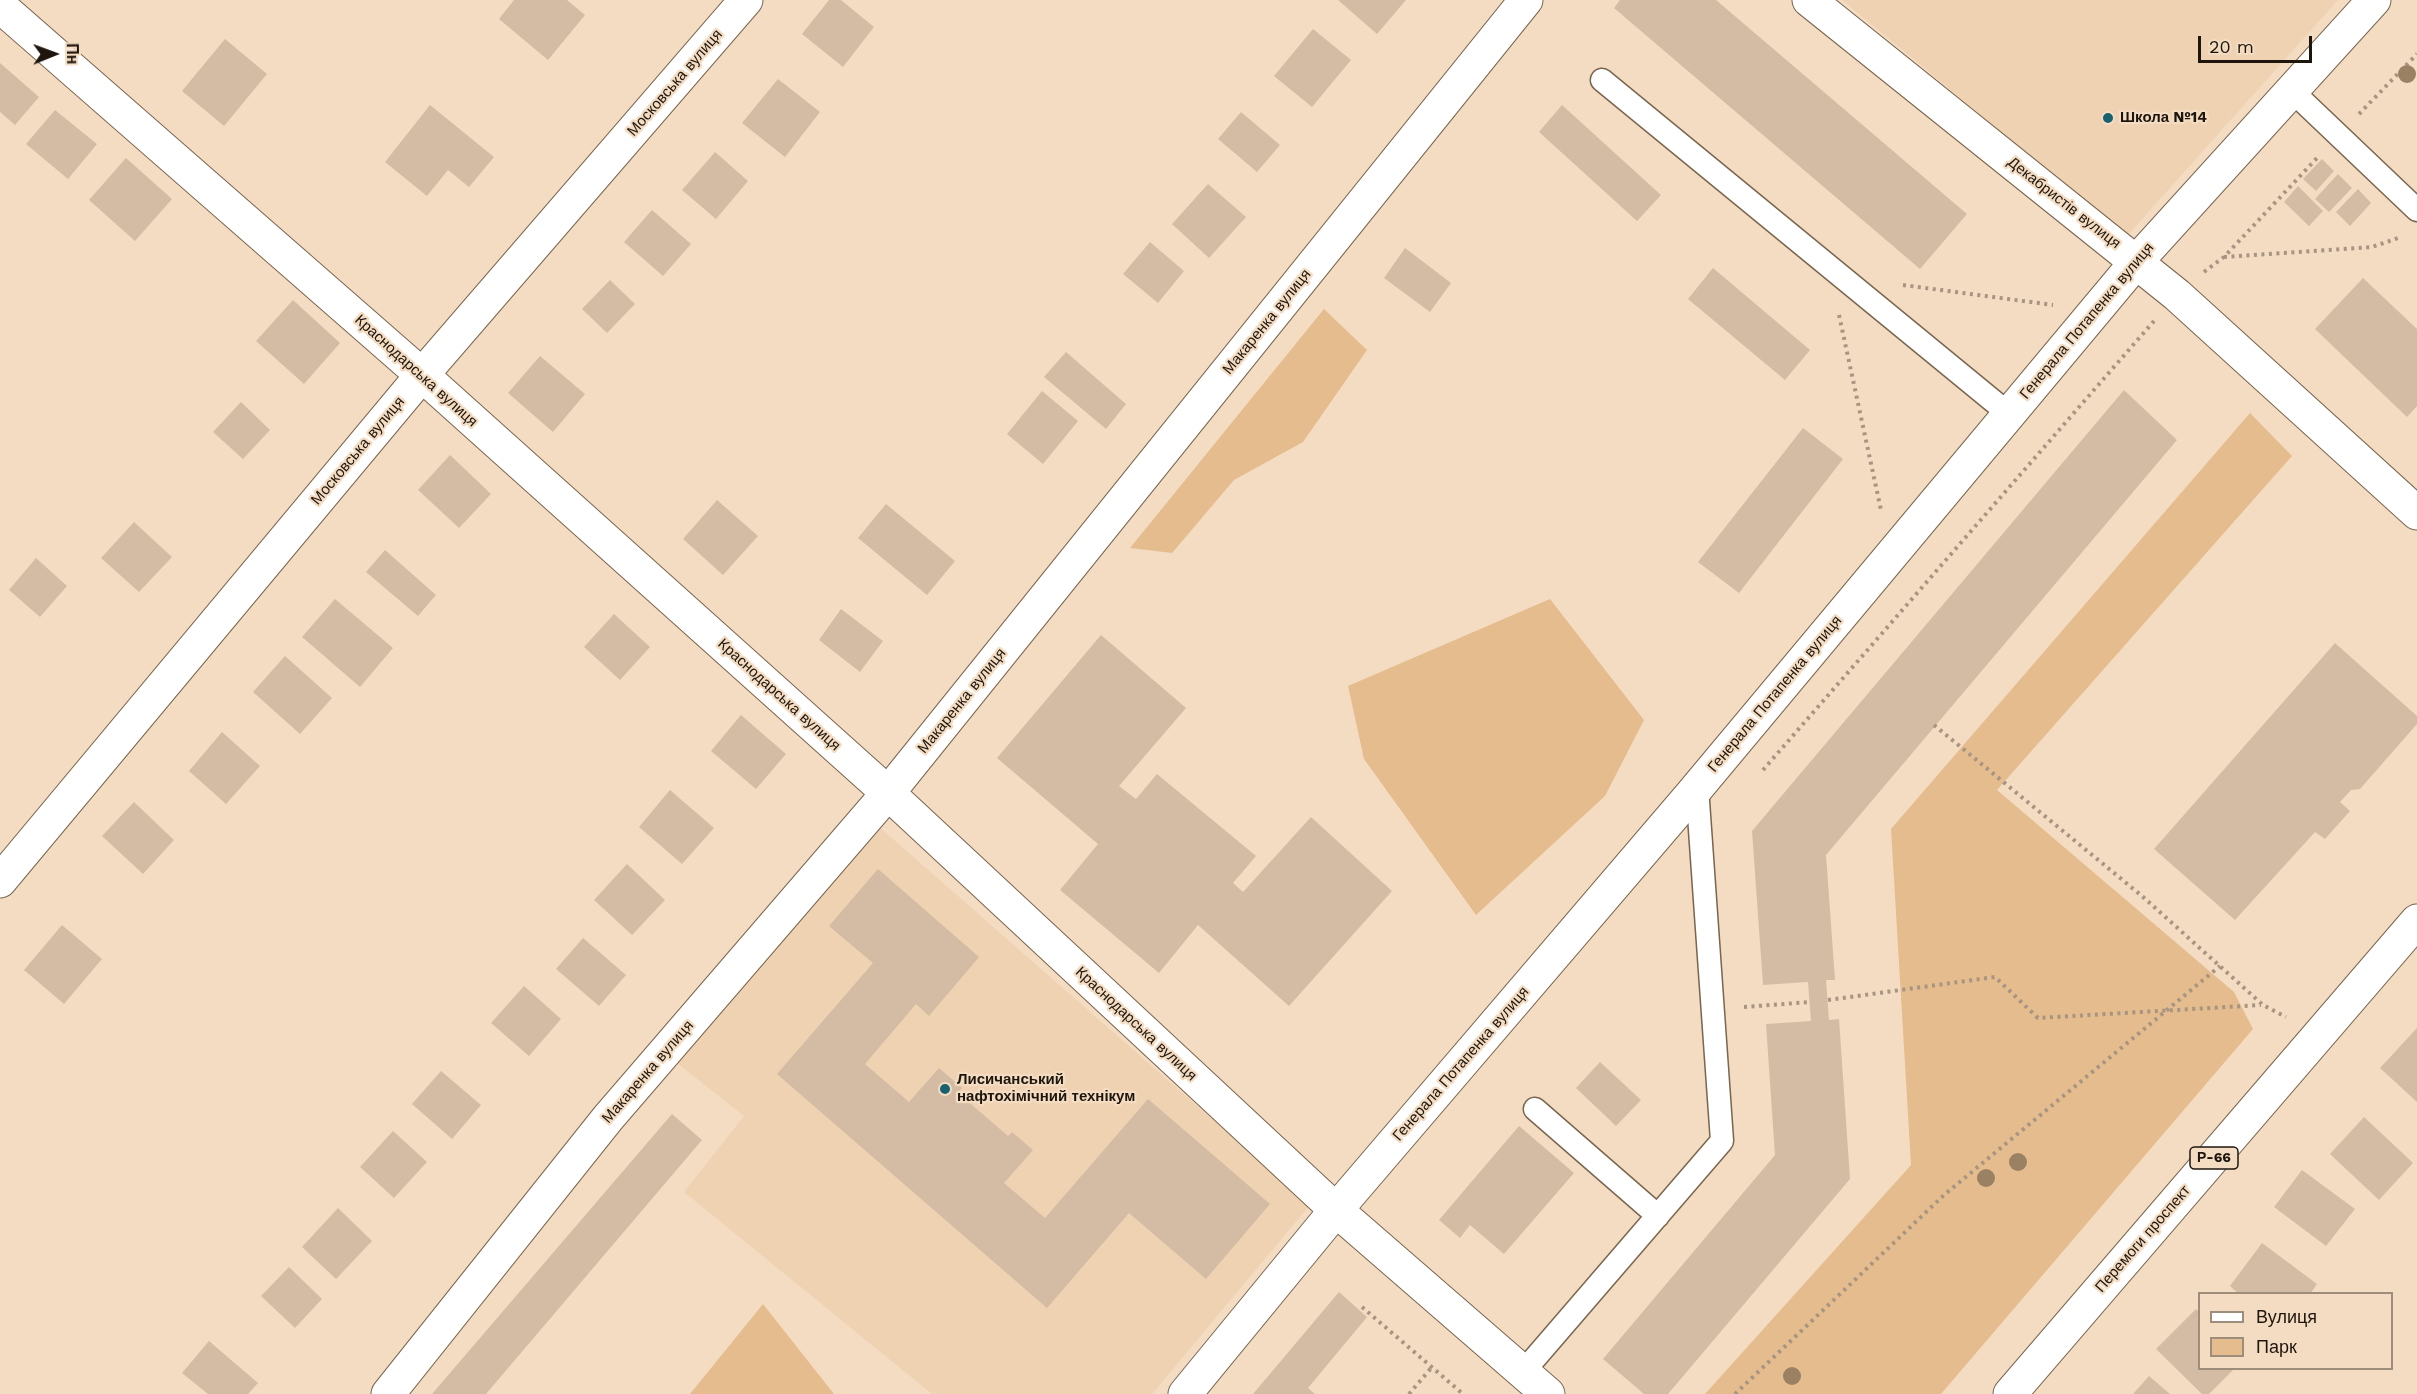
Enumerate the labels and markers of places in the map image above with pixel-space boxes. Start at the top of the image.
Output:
place label: Школа №14 [2120,109,2207,127]
marker: Школа №14 [2101,111,2115,125]
place label: Лисичанський нафтохімічний технікум [957,1071,1135,1106]
marker: Лисичанський нафтохімічний технікум [938,1082,952,1096]

